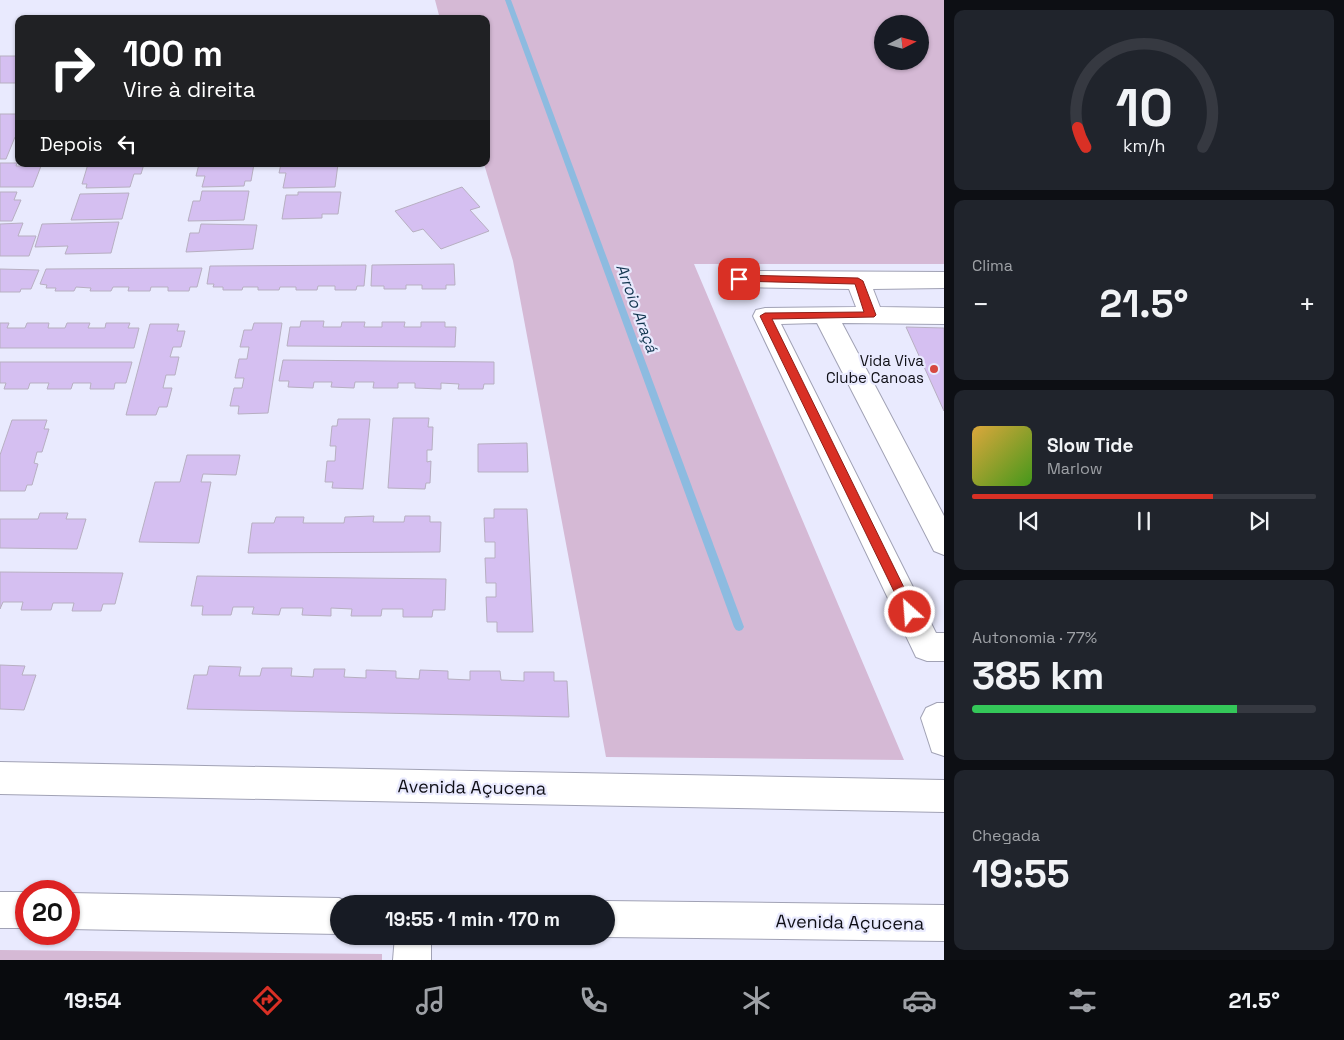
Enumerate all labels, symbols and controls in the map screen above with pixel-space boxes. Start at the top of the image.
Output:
north arrow [874,15,929,70]
map controls [874,15,929,70]
text: 100 m [123,32,223,76]
icon: right [40,35,105,100]
text: Vire à direita [123,75,255,103]
text: 10 [1115,75,1173,141]
icon: left [113,130,141,158]
text: Depois [40,132,103,157]
text: km/h [1123,134,1165,157]
text: Clima [972,255,1013,276]
pin [718,258,760,300]
water label: Arroio Araçá [611,261,663,356]
icon: arrive [725,265,753,293]
text: 21.5° [1100,280,1188,328]
text: − [972,286,989,322]
text: + [1299,286,1316,322]
place label: Vida Viva Clube Canoas [826,351,924,387]
marker: Vida Viva Clube Canoas [928,363,940,375]
text: Slow Tide [1047,433,1133,458]
text: Marlow [1047,458,1103,479]
icon: previous [1015,507,1043,535]
icon: pause [1130,507,1158,535]
icon: next [1245,507,1273,535]
position arrow [883,585,935,637]
text: Autonomia · 77% [972,627,1097,648]
text: 385 km [972,652,1104,700]
street label: Avenida Açucena [397,774,547,800]
text: Chegada [972,825,1040,846]
text: 19:55 [972,850,1070,898]
speed limit sign: 20 [15,880,80,945]
text: 19:55 · 1 min · 170 m [385,907,560,932]
street label: Avenida Açucena [775,909,925,935]
icon: directions [250,983,285,1018]
icon: music [413,983,448,1018]
icon: phone [576,983,611,1018]
icon: climate [739,983,774,1018]
icon: car [902,983,937,1018]
icon: filters [1065,983,1100,1018]
text: 19:54 [64,986,121,1014]
text: 21.5° [1228,986,1280,1014]

